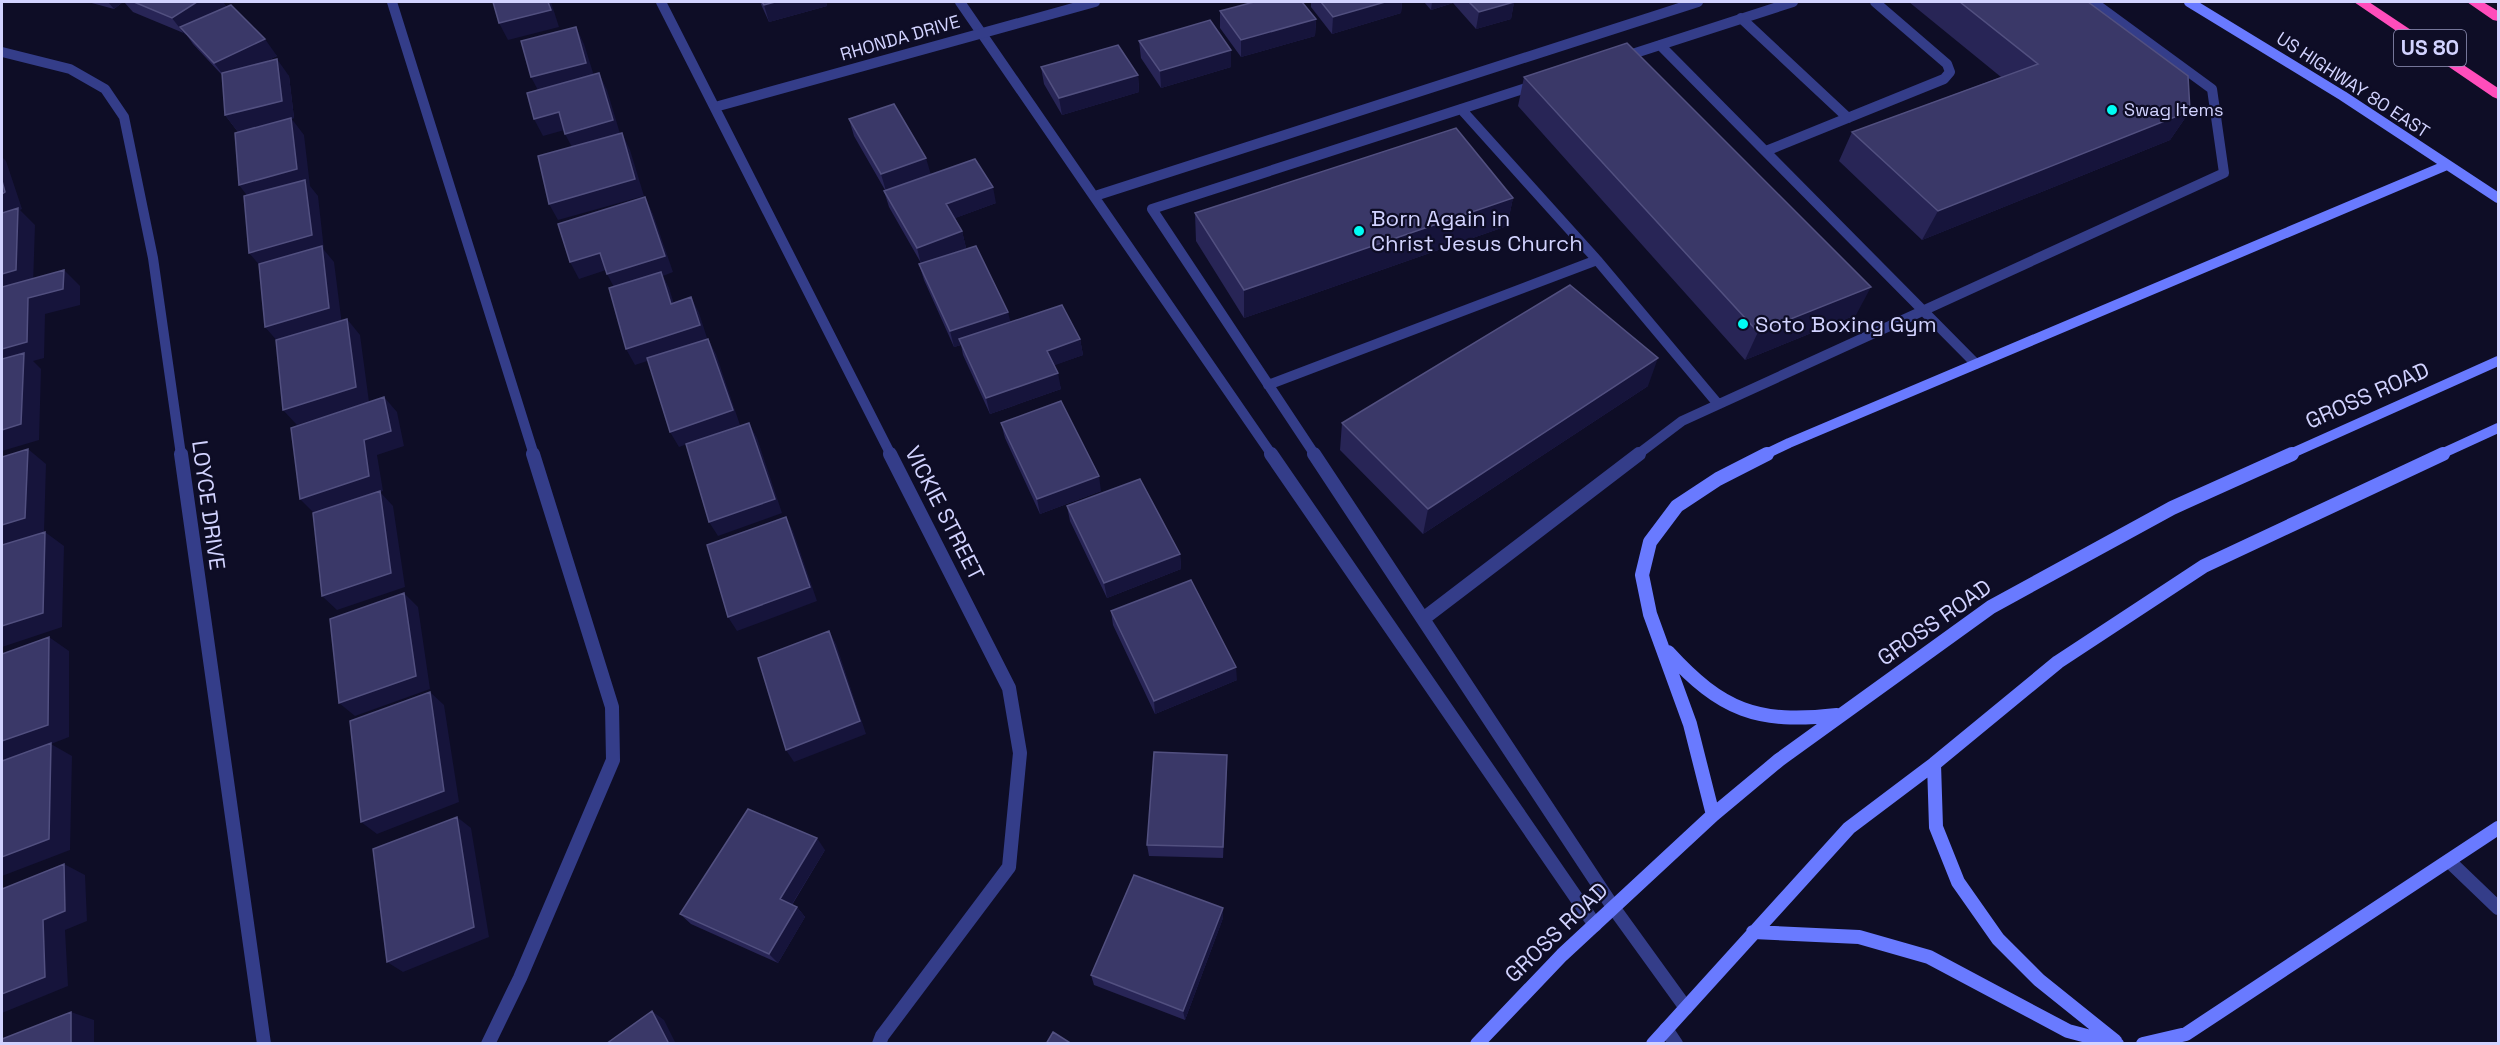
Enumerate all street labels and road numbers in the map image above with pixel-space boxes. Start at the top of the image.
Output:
street label: RHONDA DRIVE [837,9,962,66]
street label: US HIGHWAY 80 EAST [2272,26,2435,143]
road number: US 80 [2394,30,2466,66]
street label: GROSS ROAD [2301,355,2433,435]
street label: LOYCE DRIVE [186,438,232,572]
street label: VICKIE STREET [899,441,991,585]
street label: GROSS ROAD [1872,573,1996,671]
street label: GROSS ROAD [1499,876,1613,988]

